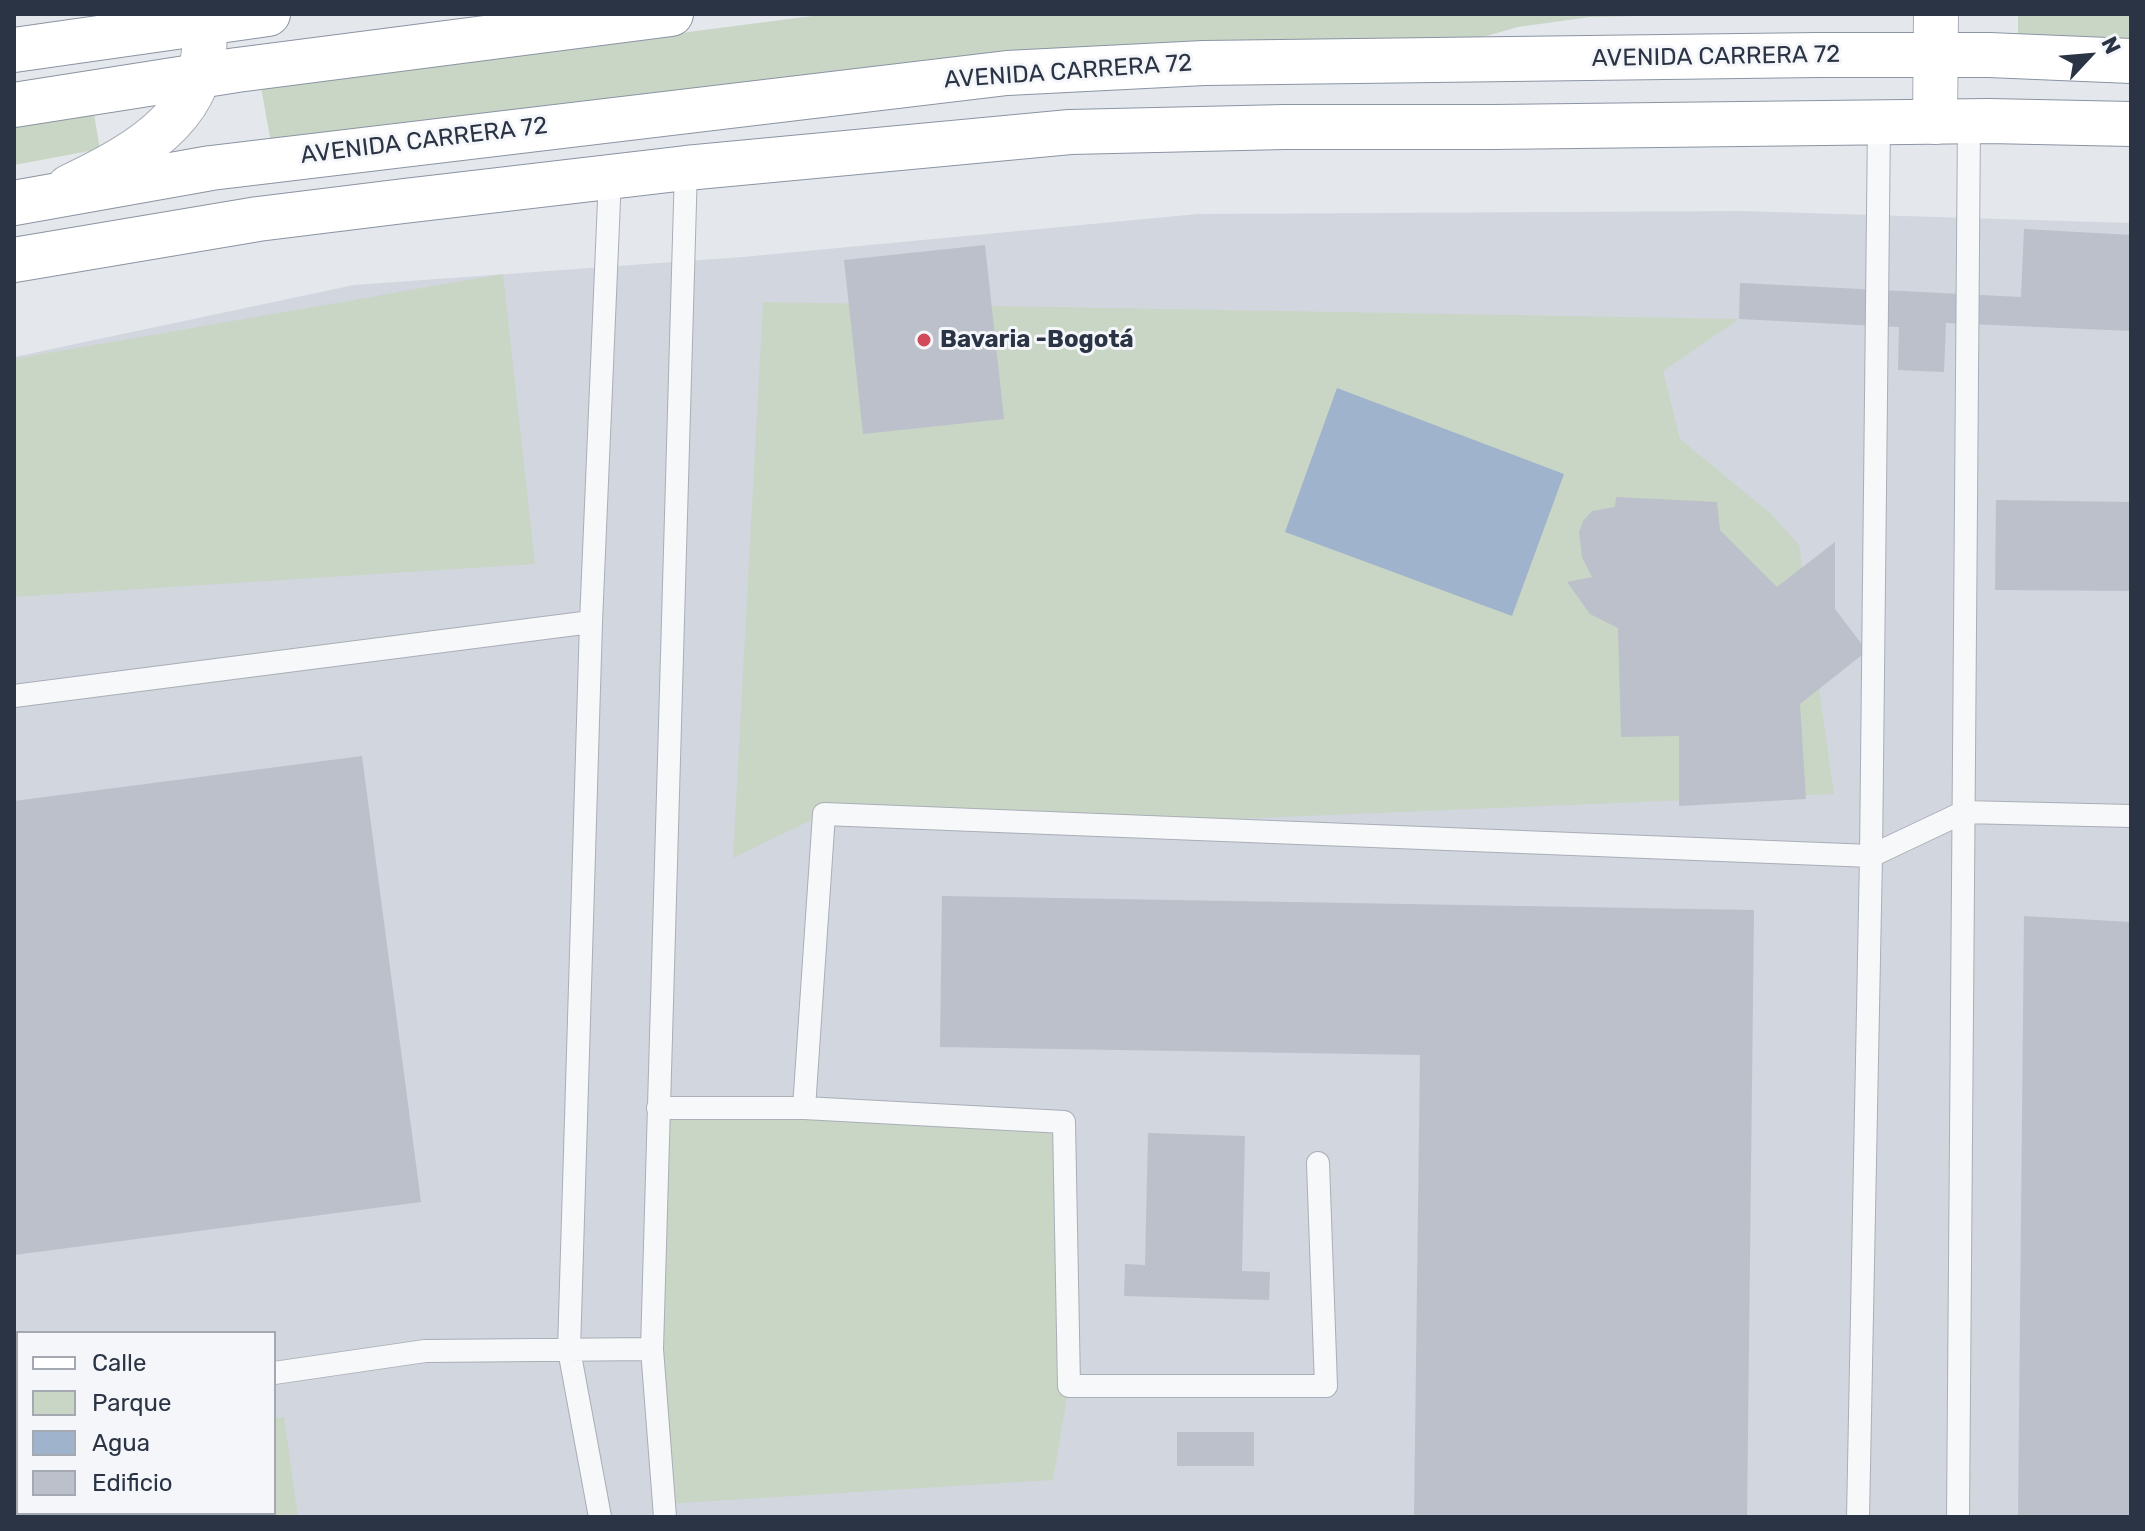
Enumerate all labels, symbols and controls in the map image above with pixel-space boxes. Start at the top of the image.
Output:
north arrow [2049,16,2129,96]
text: N [2095,32,2127,58]
street label: AVENIDA CARRERA 72 [1591,40,1841,74]
street label: AVENIDA CARRERA 72 [943,49,1193,95]
street label: AVENIDA CARRERA 72 [299,112,549,170]
place label: Bavaria -Bogotá [940,326,1134,354]
marker: Bavaria -Bogotá [915,331,933,349]
legend [16,1331,276,1515]
text: Calle [92,1349,146,1377]
text: Parque [92,1389,171,1417]
text: Agua [92,1429,150,1457]
text: Edificio [92,1469,173,1497]

